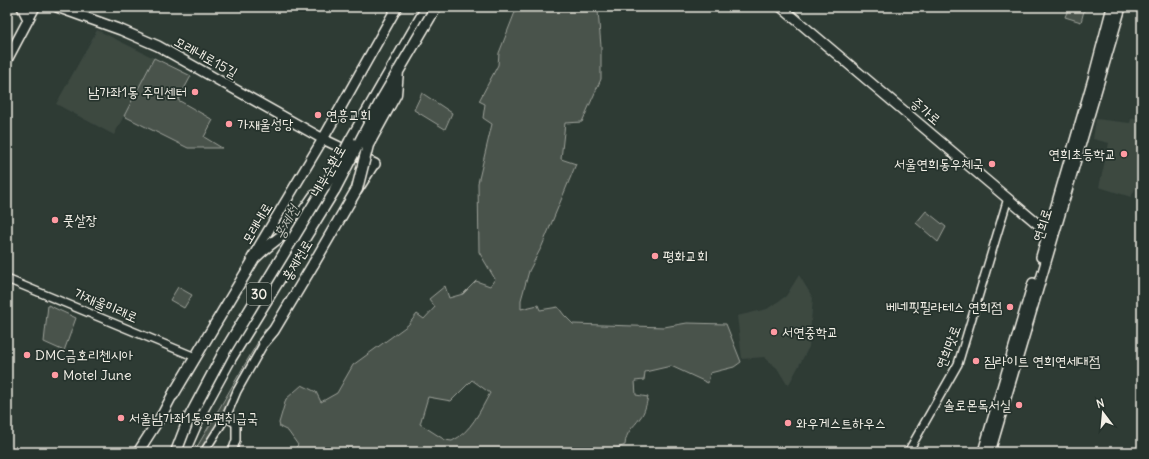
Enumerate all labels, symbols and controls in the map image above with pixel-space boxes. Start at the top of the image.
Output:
street label: 모래내로15길 [171,32,242,82]
place label: 남가좌1동 주민센터 [88,83,187,101]
marker: 남가좌1동 주민센터 [190,87,200,97]
street label: 증가로 [907,93,945,129]
place label: 연흥교회 [326,106,371,124]
marker: 연흥교회 [313,110,323,120]
place label: 가재울성당 [237,115,294,133]
marker: 가재울성당 [224,119,234,129]
street label: 내부순환로 [306,142,350,200]
place label: 연희초등학교 [1048,145,1116,163]
marker: 연희초등학교 [1119,149,1129,159]
place label: 서울연희동우체국 [894,155,984,173]
marker: 서울연희동우체국 [987,159,997,169]
street label: 모래내로 [238,199,276,247]
water label: 홍제천 [269,200,304,242]
street label: 연희로 [1028,206,1056,244]
place label: 풋살장 [63,211,98,229]
marker: 풋살장 [50,215,60,225]
street label: 홍제천로 [278,236,316,284]
place label: 평화교회 [663,247,708,265]
marker: 평화교회 [650,251,660,261]
road number: 30 [247,283,271,305]
street label: 가재울미래로 [71,284,141,326]
place label: 베네핏필라테스 연희점 [886,298,1002,316]
marker: 베네핏필라테스 연희점 [1005,302,1015,312]
place label: 서연중학교 [782,323,838,341]
street label: 연희맛로 [932,323,964,371]
marker: 서연중학교 [769,327,779,337]
place label: DMC금호리첸시아 [35,346,134,364]
marker: DMC금호리첸시아 [22,350,32,360]
place label: 짐라이트 연희연세대점 [984,352,1100,370]
marker: 짐라이트 연희연세대점 [971,356,981,366]
place label: Motel June [63,366,132,384]
marker: Motel June [50,370,60,380]
north arrow [1083,393,1123,433]
place label: 솔로몬독서실 [943,396,1011,414]
text: N [1095,396,1106,411]
marker: 솔로몬독서실 [1014,400,1024,410]
place label: 서울남가좌1동우편취급국 [129,409,258,427]
marker: 서울남가좌1동우편취급국 [116,413,126,423]
place label: 와우게스트하우스 [796,414,886,432]
marker: 와우게스트하우스 [783,418,793,428]

